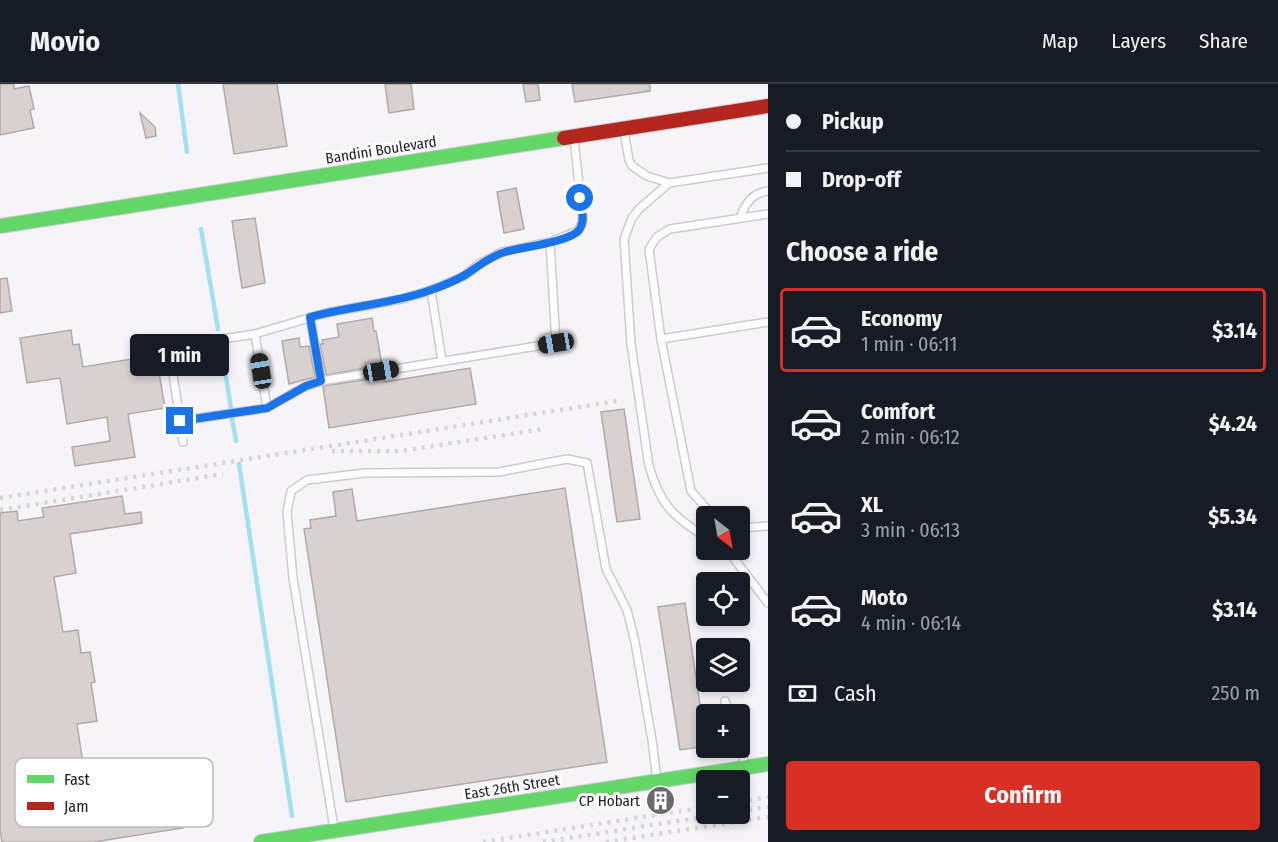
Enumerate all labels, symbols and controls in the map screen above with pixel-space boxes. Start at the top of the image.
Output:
text: Movio [30,25,100,58]
text: Map [1042,28,1078,54]
text: Layers [1111,28,1166,54]
text: Share [1199,28,1248,54]
text: Pickup [822,108,884,135]
street label: Bandini Boulevard [324,132,438,168]
text: Drop-off [822,166,901,193]
route start [566,184,593,211]
text: Choose a ride [786,236,938,268]
icon: car [789,303,843,357]
text: Economy [861,305,942,332]
text: $3.14 [1212,317,1257,344]
car [537,331,575,355]
text: 1 min · 06:11 [861,332,957,356]
callout: 1 min [130,334,230,376]
text: 1 min [158,343,201,367]
car [249,352,273,390]
car [362,359,400,383]
icon: car [789,396,843,450]
text: Comfort [861,398,935,425]
route end [166,407,193,434]
text: $4.24 [1209,410,1257,437]
text: 2 min · 06:12 [861,425,960,449]
icon: car [789,489,843,543]
text: XL [861,491,883,518]
text: $5.34 [1208,503,1257,530]
north arrow [696,506,750,560]
map controls [696,506,750,824]
text: 3 min · 06:13 [861,518,960,542]
button: locate [696,572,750,626]
icon: car [789,582,843,636]
text: Moto [861,584,908,611]
text: $3.14 [1212,596,1257,623]
text: 4 min · 06:14 [861,611,961,635]
button: layers [696,638,750,692]
icon: cash [786,677,819,710]
text: Cash [834,680,877,707]
text: 250 m [1212,681,1260,705]
button: + [696,704,750,758]
legend [15,758,213,827]
button: Confirm [786,761,1260,830]
text: Fast [64,770,91,789]
button: − [696,770,750,824]
street label: East 26th Street [463,771,561,803]
building icon: CP Hobart [645,785,677,817]
place label: CP Hobart [579,792,640,810]
text: Jam [64,797,89,816]

